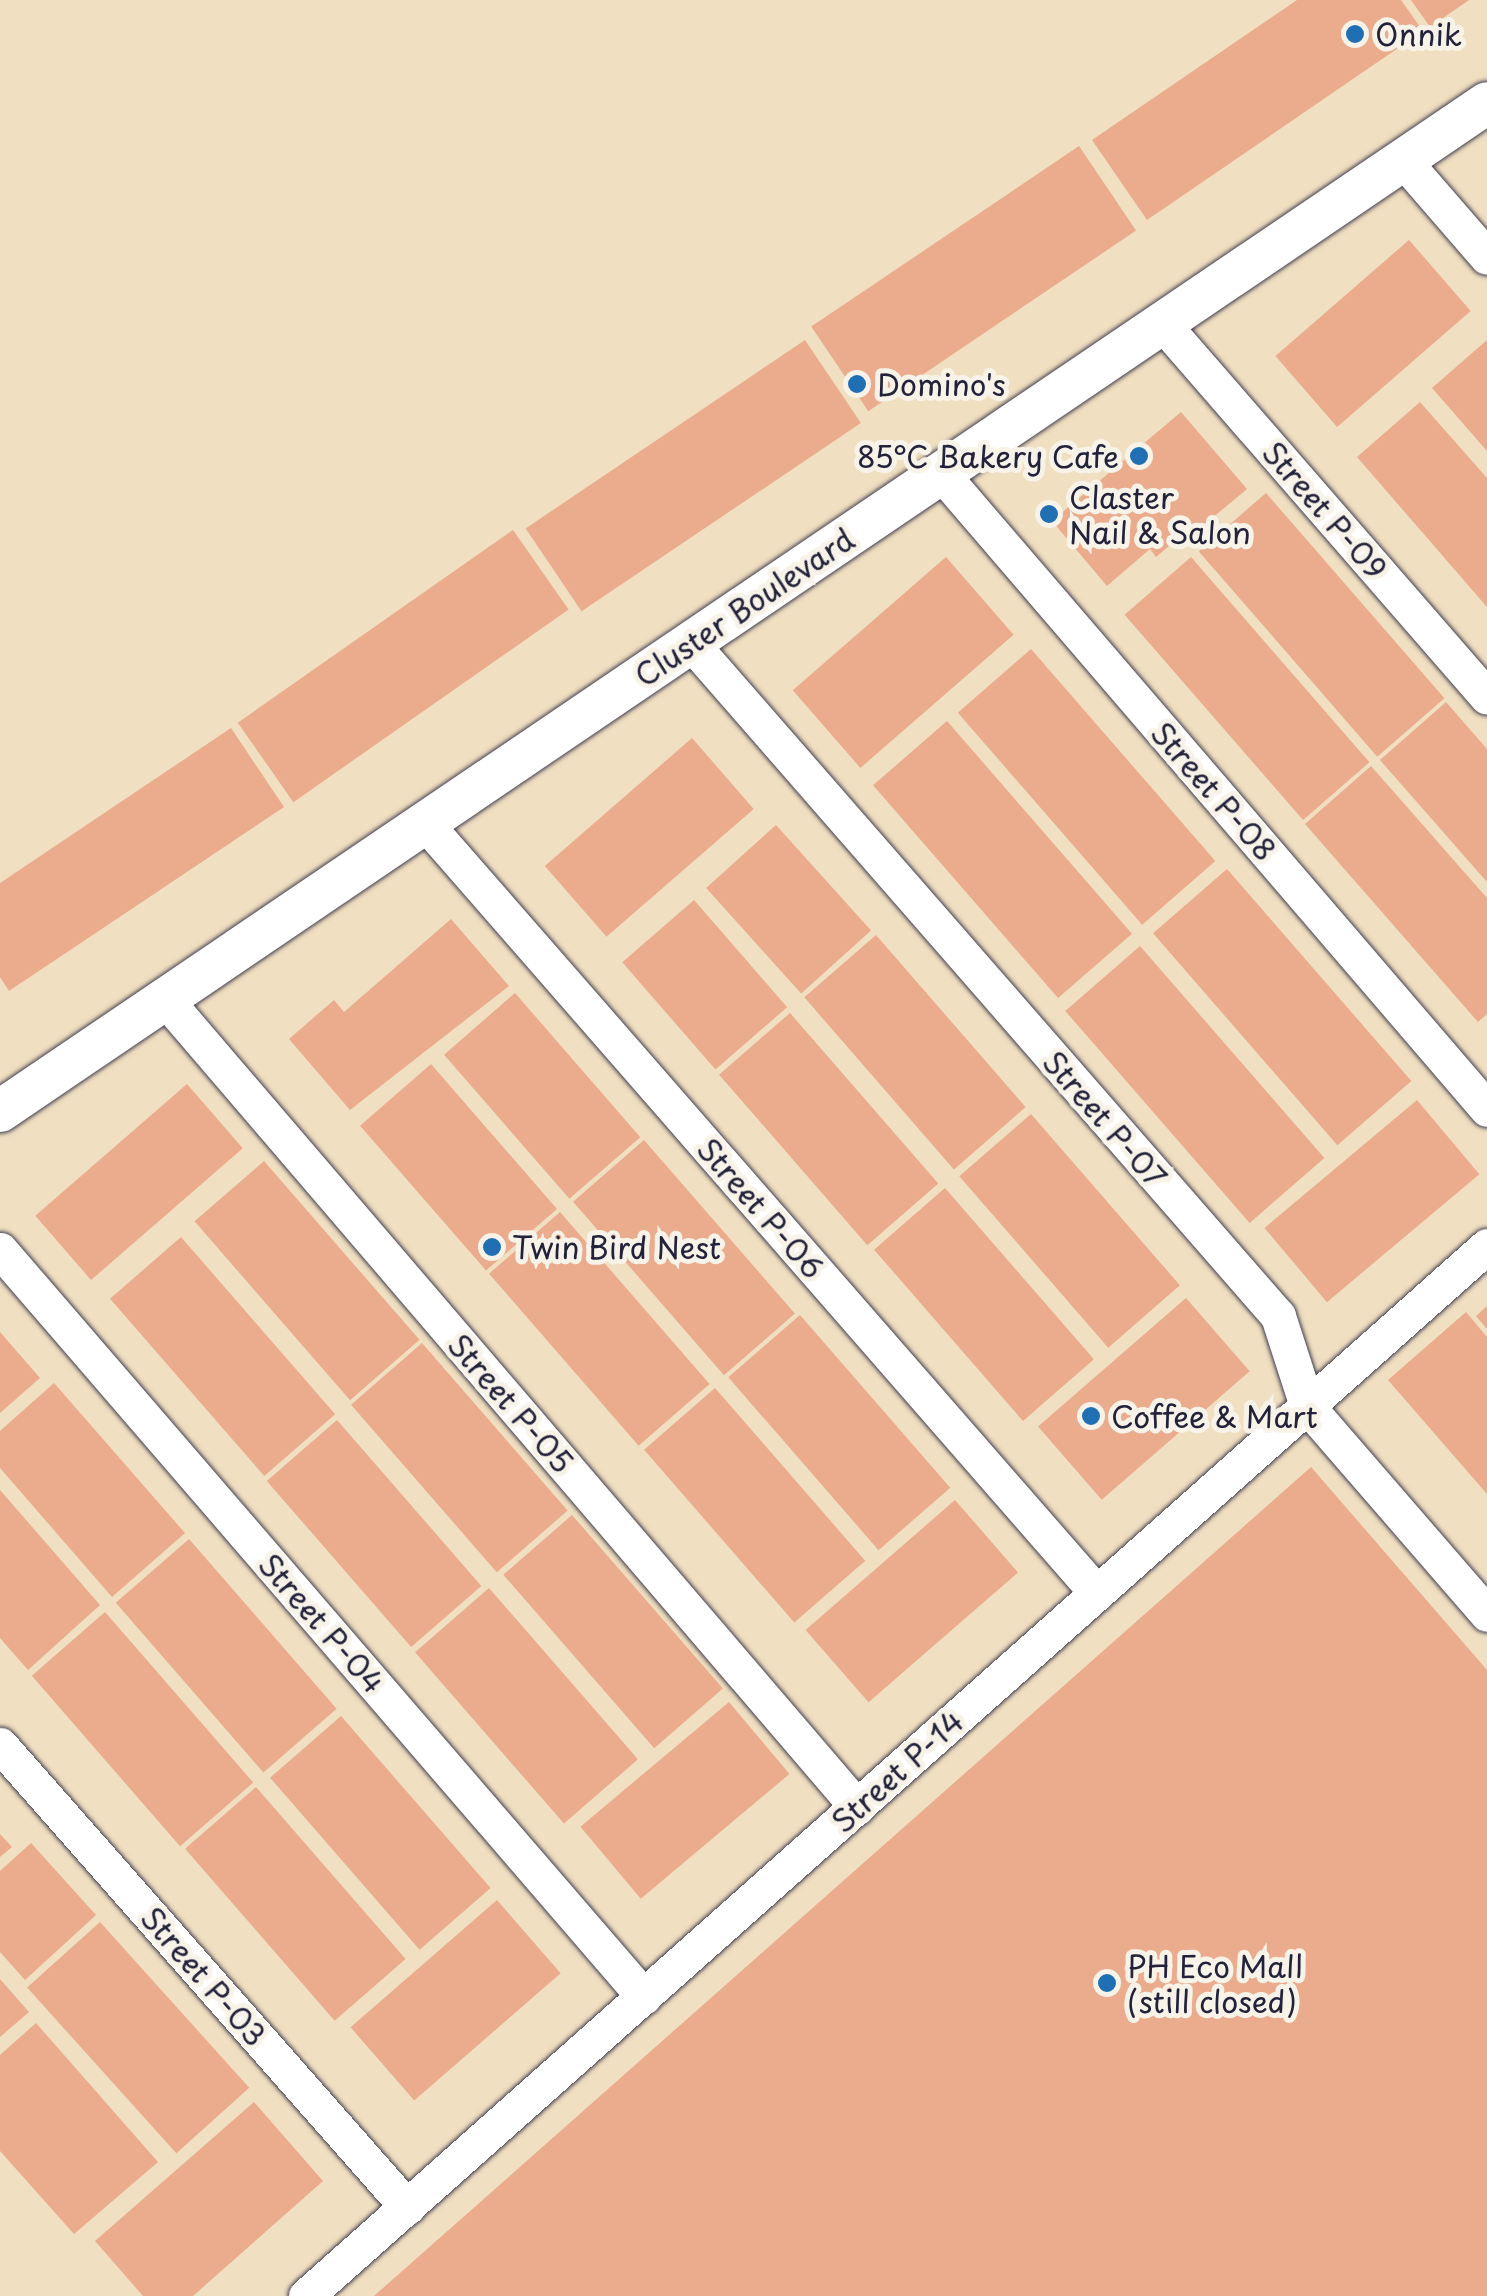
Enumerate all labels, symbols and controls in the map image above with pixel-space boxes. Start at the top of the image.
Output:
place label: Onnik [1375,16,1462,52]
marker: Onnik [1344,23,1366,45]
place label: Domino's [877,366,1006,402]
marker: Domino's [846,373,868,395]
street label: Street P-09 [1255,434,1395,586]
place label: 85°C Bakery Cafe [855,438,1119,474]
marker: 85°C Bakery Cafe [1128,445,1150,467]
place label: Claster Nail & Salon [1069,479,1252,550]
marker: Claster Nail & Salon [1038,503,1060,525]
street label: Cluster Boulevard [627,520,861,694]
street label: Street P-08 [1144,714,1284,868]
street label: Street P-07 [1036,1043,1174,1195]
street label: Street P-06 [690,1130,832,1286]
place label: Twin Bird Nest [512,1229,725,1265]
marker: Twin Bird Nest [481,1236,503,1258]
street label: Street P-05 [441,1326,581,1480]
place label: Coffee & Mart [1111,1398,1321,1434]
marker: Coffee & Mart [1080,1405,1102,1427]
street label: Street P-04 [252,1546,392,1700]
street label: Street P-14 [824,1702,970,1840]
street label: Street P-03 [134,1899,274,2053]
place label: PH Eco Mall (still closed) [1127,1948,1302,2018]
marker: PH Eco Mall (still closed) [1096,1972,1118,1994]

